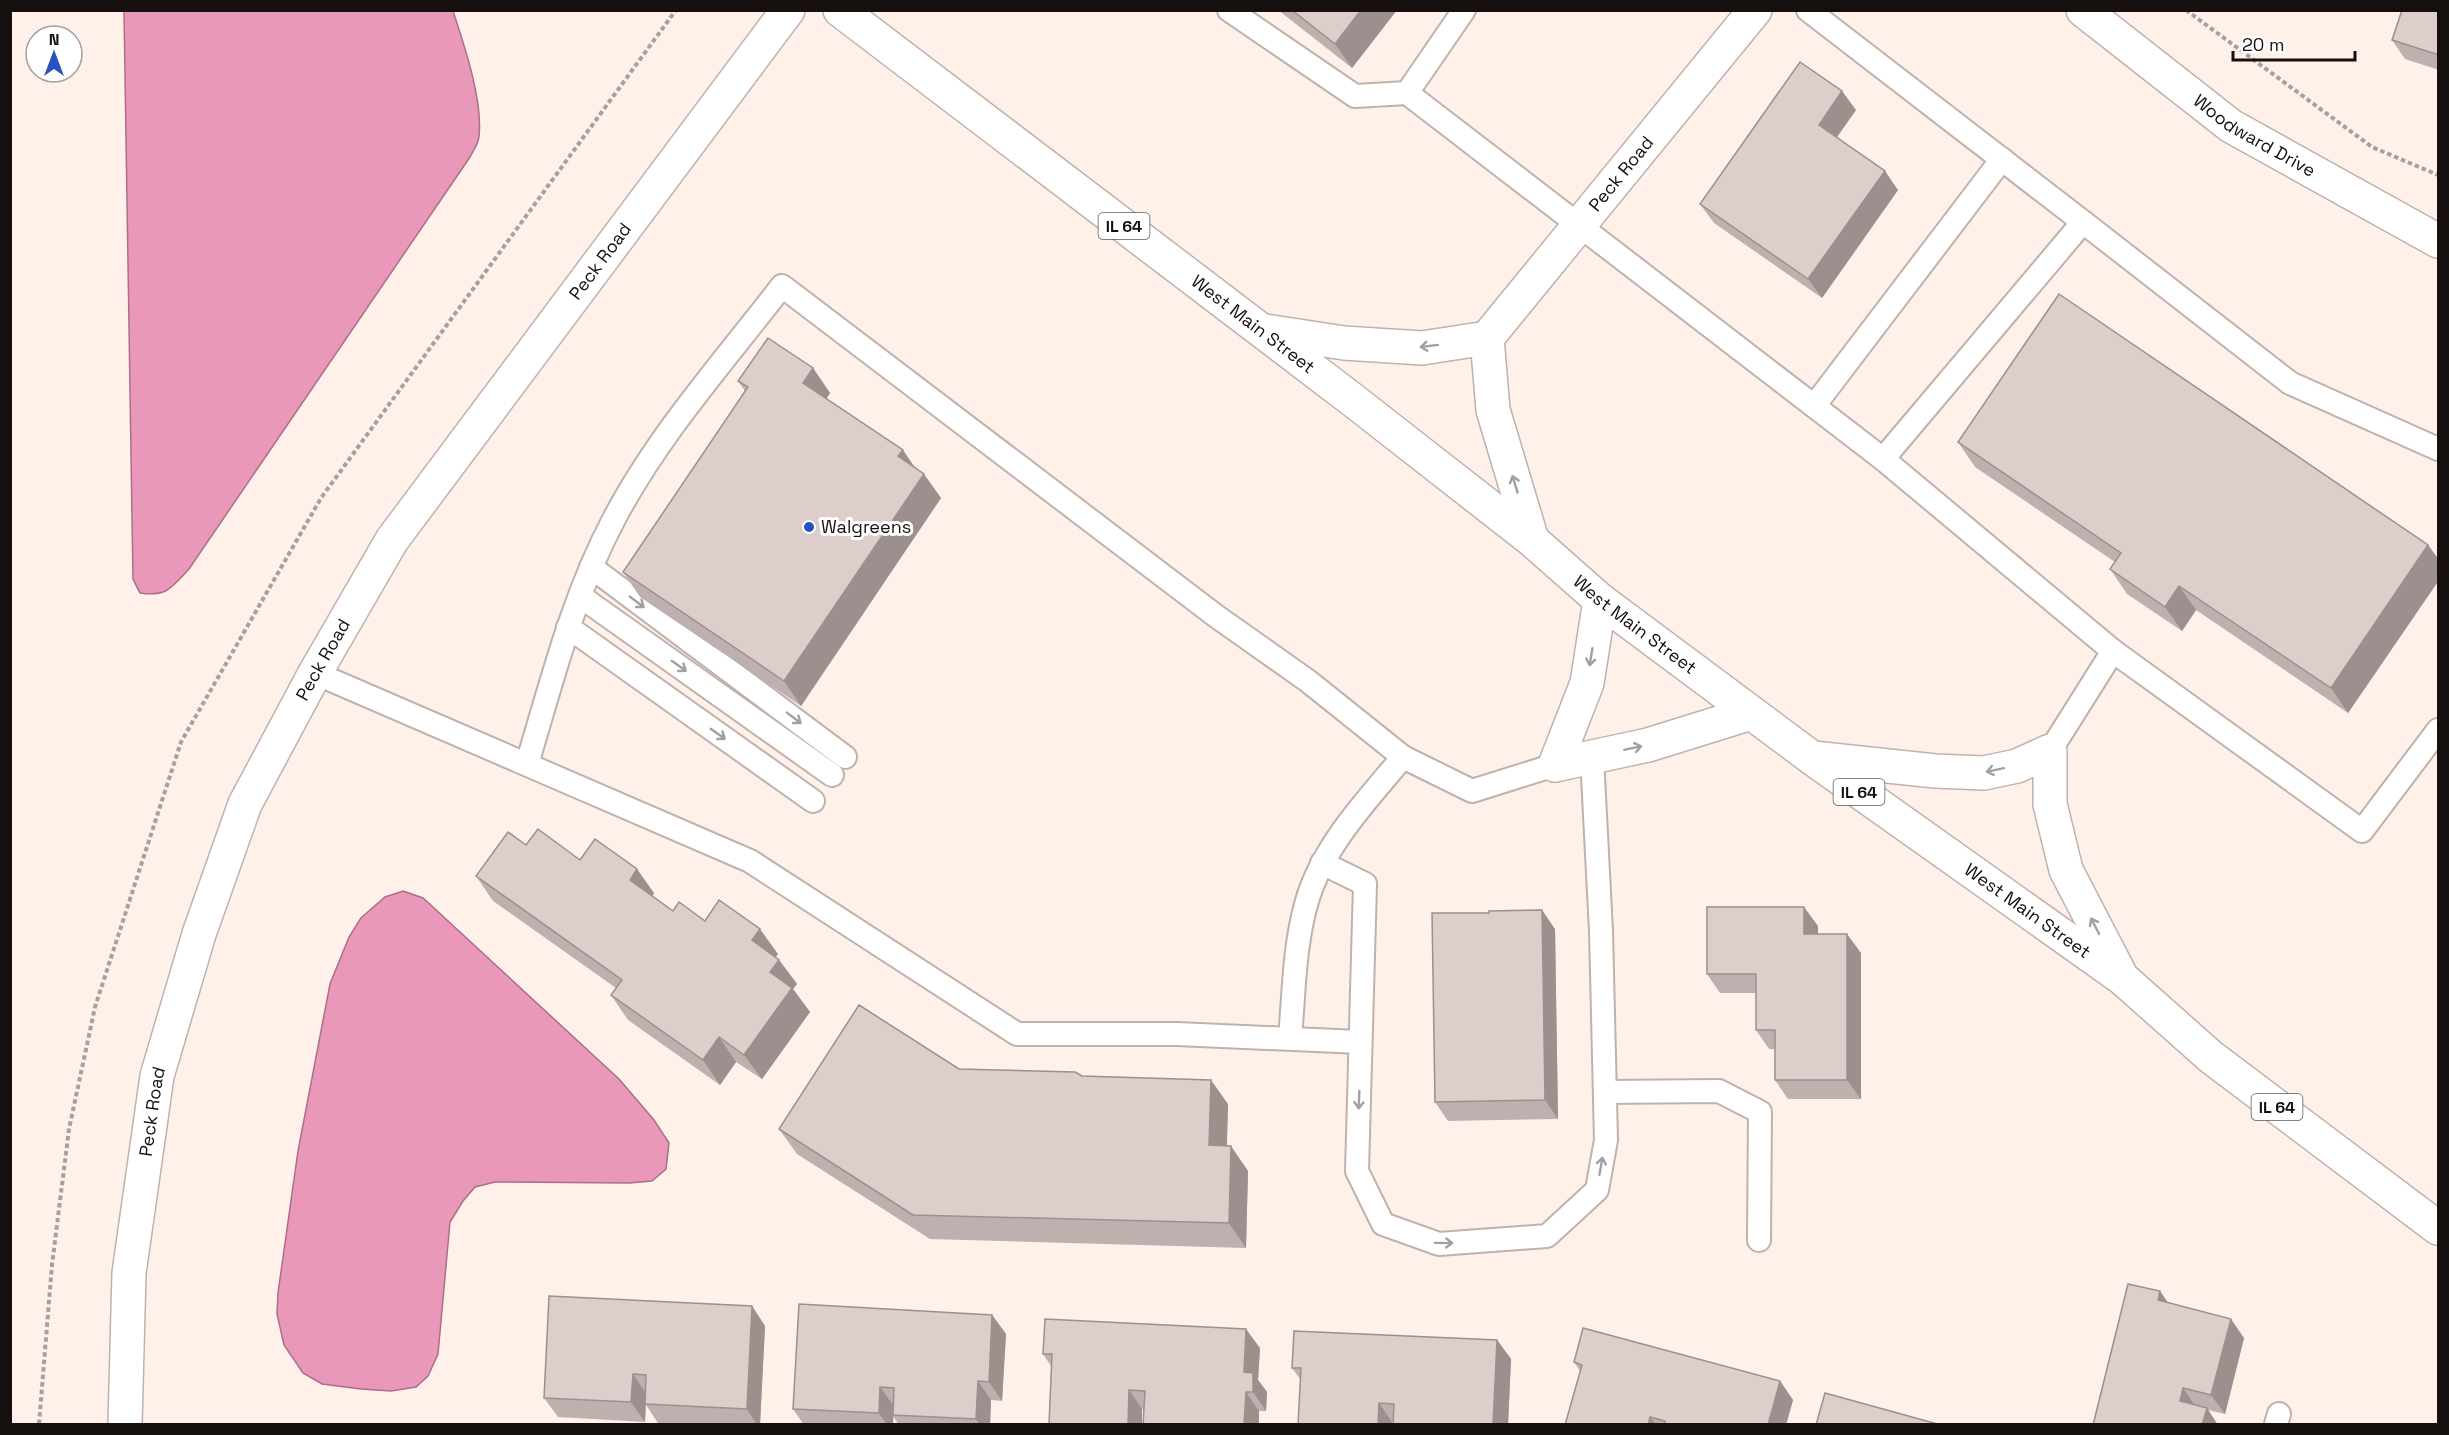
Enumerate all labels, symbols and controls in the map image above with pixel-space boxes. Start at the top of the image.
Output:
north arrow [24,24,84,84]
scale bar [2233,24,2354,62]
text: N [49,29,59,50]
text: 20 m [2242,33,2285,56]
street label: Woodward Drive [2189,89,2320,182]
street label: Peck Road [1583,131,1658,216]
road number: IL 64 [1098,213,1150,239]
street label: Peck Road [563,218,636,304]
street label: West Main Street [1187,269,1320,378]
one-way arrow [1420,341,1439,352]
one-way arrow [1509,475,1520,494]
place label: Walgreens [821,515,911,538]
marker: Walgreens [802,520,816,534]
street label: West Main Street [1569,570,1701,679]
one-way arrow [629,595,645,608]
street label: Peck Road [290,614,355,704]
one-way arrow [1585,647,1596,667]
one-way arrow [670,660,686,672]
one-way arrow [785,712,801,725]
one-way arrow [710,728,726,740]
one-way arrow [1624,742,1643,754]
one-way arrow [1986,765,2005,777]
road number: IL 64 [1834,779,1884,805]
street label: West Main Street [1960,858,2095,963]
one-way arrow [2089,918,2101,935]
street label: Peck Road [134,1064,170,1158]
one-way arrow [1353,1090,1365,1110]
road number: IL 64 [2252,1094,2302,1120]
one-way arrow [1596,1157,1607,1176]
one-way arrow [1434,1237,1454,1249]

